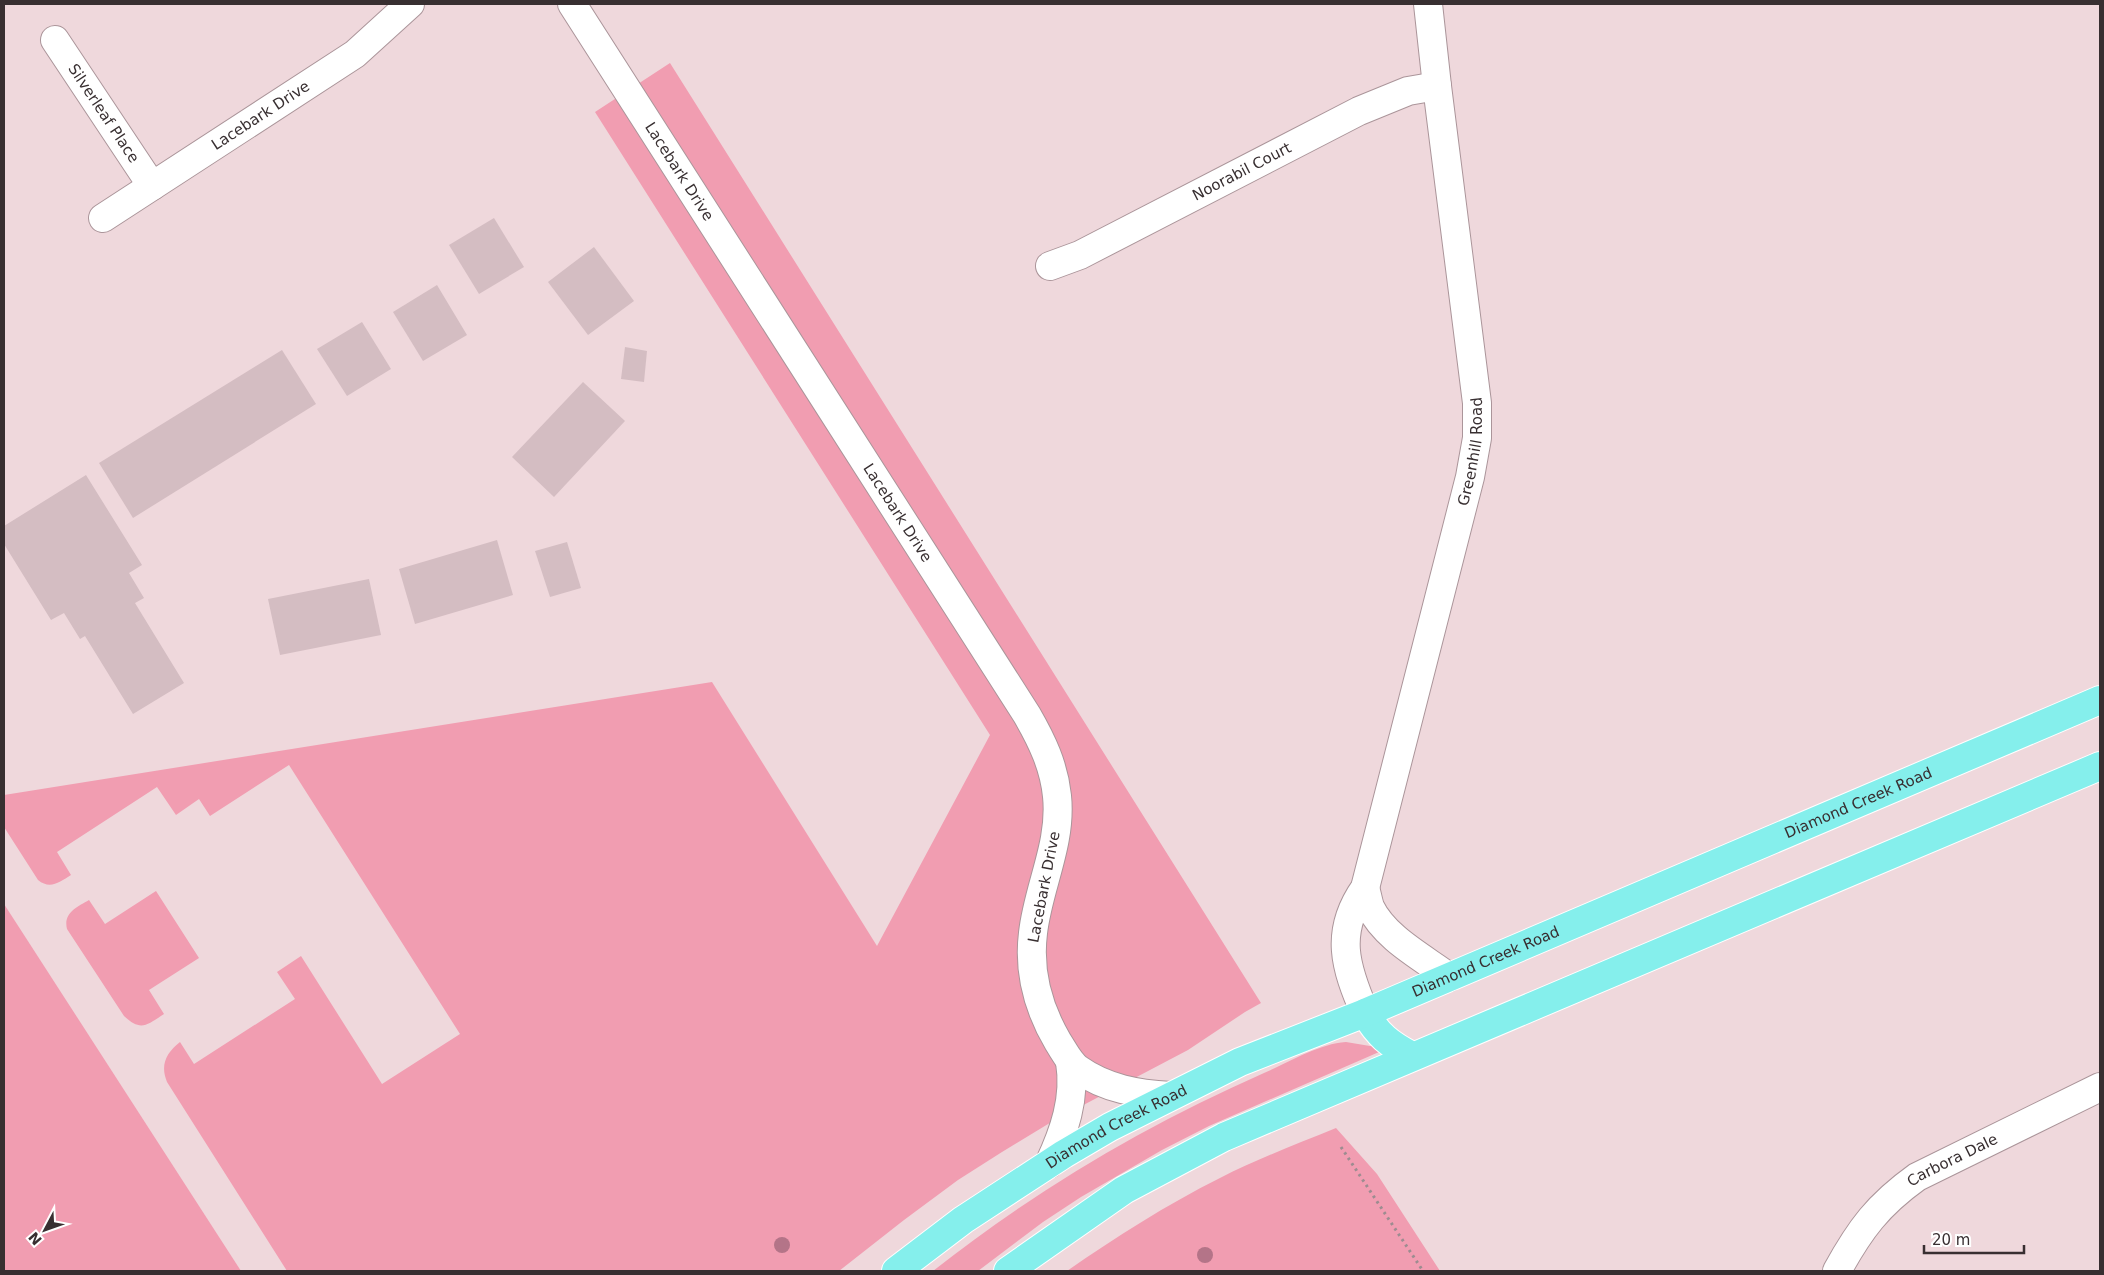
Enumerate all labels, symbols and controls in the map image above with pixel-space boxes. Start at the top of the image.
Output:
street label: Silverleaf Place [64,61,143,166]
street label: Lacebark Drive [208,77,313,154]
street label: Lacebark Drive [641,119,717,224]
street label: Noorabil Court [1189,138,1294,204]
street label: Greenhill Road [1454,396,1486,508]
street label: Lacebark Drive [859,460,936,565]
street label: Diamond Creek Road [1782,764,1935,842]
street label: Lacebark Drive [1024,830,1064,944]
street label: Diamond Creek Road [1409,922,1562,1001]
street label: Diamond Creek Road [1042,1081,1190,1173]
street label: Carbora Dale [1903,1130,2001,1190]
north arrow [20,1205,70,1255]
scale bar [1924,1222,2024,1254]
text: N [25,1229,45,1248]
text: 20 m [1932,1231,1970,1249]

